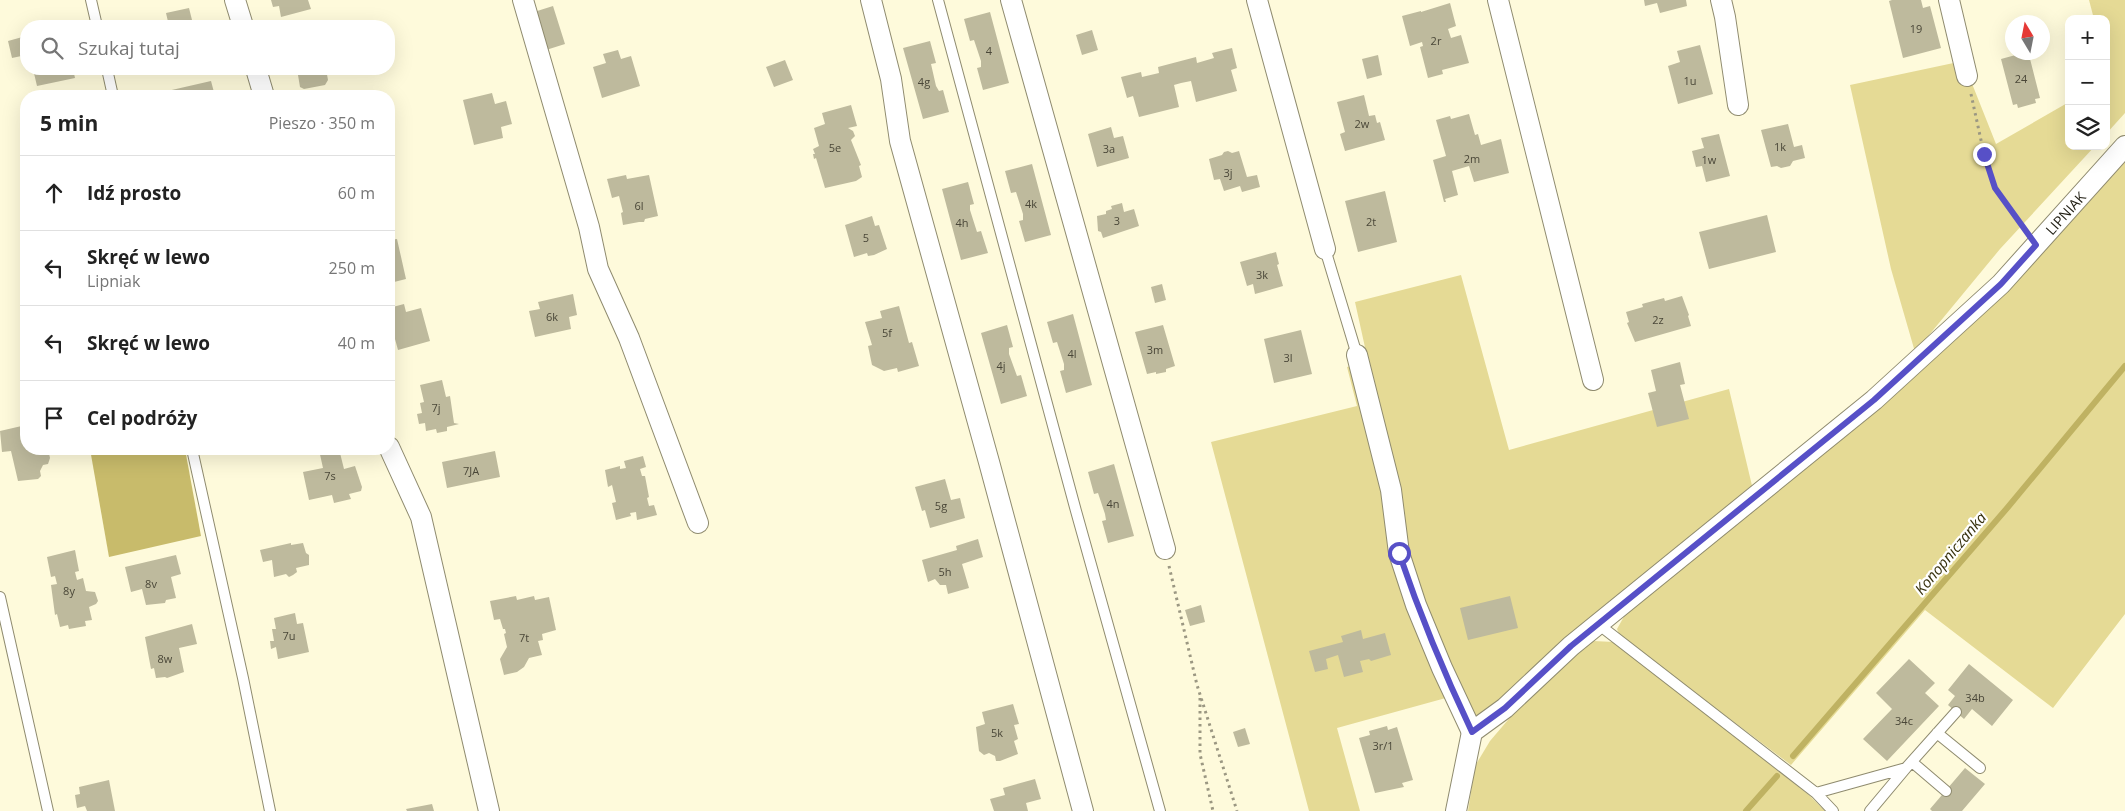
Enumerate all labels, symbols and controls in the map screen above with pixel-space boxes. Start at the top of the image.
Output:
north arrow [2005,15,2050,60]
map controls [2065,15,2110,150]
button: + [2065,15,2110,60]
search box [20,20,395,75]
house number: 19 [1910,21,1922,36]
house number: 2r [1431,33,1442,48]
icon: search [38,34,66,62]
text: Szukaj tutaj [78,35,180,61]
house number: 4 [986,43,993,58]
button: − [2065,60,2110,105]
house number: 24 [2015,71,2028,86]
house number: 1u [1683,73,1697,88]
house number: 4g [918,74,930,89]
button: layers [2065,105,2110,150]
text: 5 min [40,109,98,137]
text: Pieszo · 350 m [269,112,375,134]
house number: 2w [1355,116,1370,131]
house number: 1k [1774,139,1786,154]
house number: 5e [829,140,841,155]
house number: 3a [1103,141,1115,156]
route end [1973,143,1996,166]
house number: 2m [1464,151,1480,166]
house number: 1w [1702,152,1717,167]
house number: 3j [1223,165,1233,180]
icon: ahead [40,179,68,207]
text: Idź prosto [87,180,181,206]
text: 60 m [338,182,375,204]
street label: LIPNIAK [2041,187,2090,238]
house number: 4k [1025,196,1037,211]
house number: 6l [634,198,644,213]
house number: 3 [1114,213,1120,228]
house number: 2t [1366,214,1376,229]
house number: 4h [955,215,969,230]
house number: 5 [863,230,869,245]
text: Skręć w lewo [87,244,210,270]
icon: left [40,254,68,282]
text: 250 m [329,257,375,279]
house number: 3k [1256,267,1268,282]
text: Lipniak [87,270,140,292]
house number: 6k [546,309,558,324]
house number: 2z [1652,312,1664,327]
house number: 5f [882,325,893,340]
icon: left [40,329,68,357]
text: Skręć w lewo [87,330,210,356]
text: 40 m [338,332,375,354]
house number: 3m [1147,342,1163,357]
house number: 4l [1067,346,1077,361]
house number: 3l [1283,350,1293,365]
house number: 4j [996,358,1006,373]
house number: 7j [431,400,441,415]
icon: arrive [40,404,68,432]
text: Cel podróży [87,405,197,431]
house number: 7JA [463,463,479,478]
house number: 7s [324,468,336,483]
house number: 4n [1106,496,1120,511]
house number: 5g [935,498,947,513]
water label: Konopniczanka [1910,507,1991,598]
route start [1388,542,1411,565]
house number: 5h [938,564,952,579]
house number: 8v [145,576,157,591]
house number: 8y [63,583,75,598]
house number: 7u [282,628,296,643]
house number: 7t [519,630,529,645]
house number: 8w [158,651,173,666]
house number: 34b [1965,690,1985,705]
house number: 34c [1895,713,1913,728]
house number: 5k [991,725,1003,740]
house number: 3r/1 [1372,738,1394,753]

